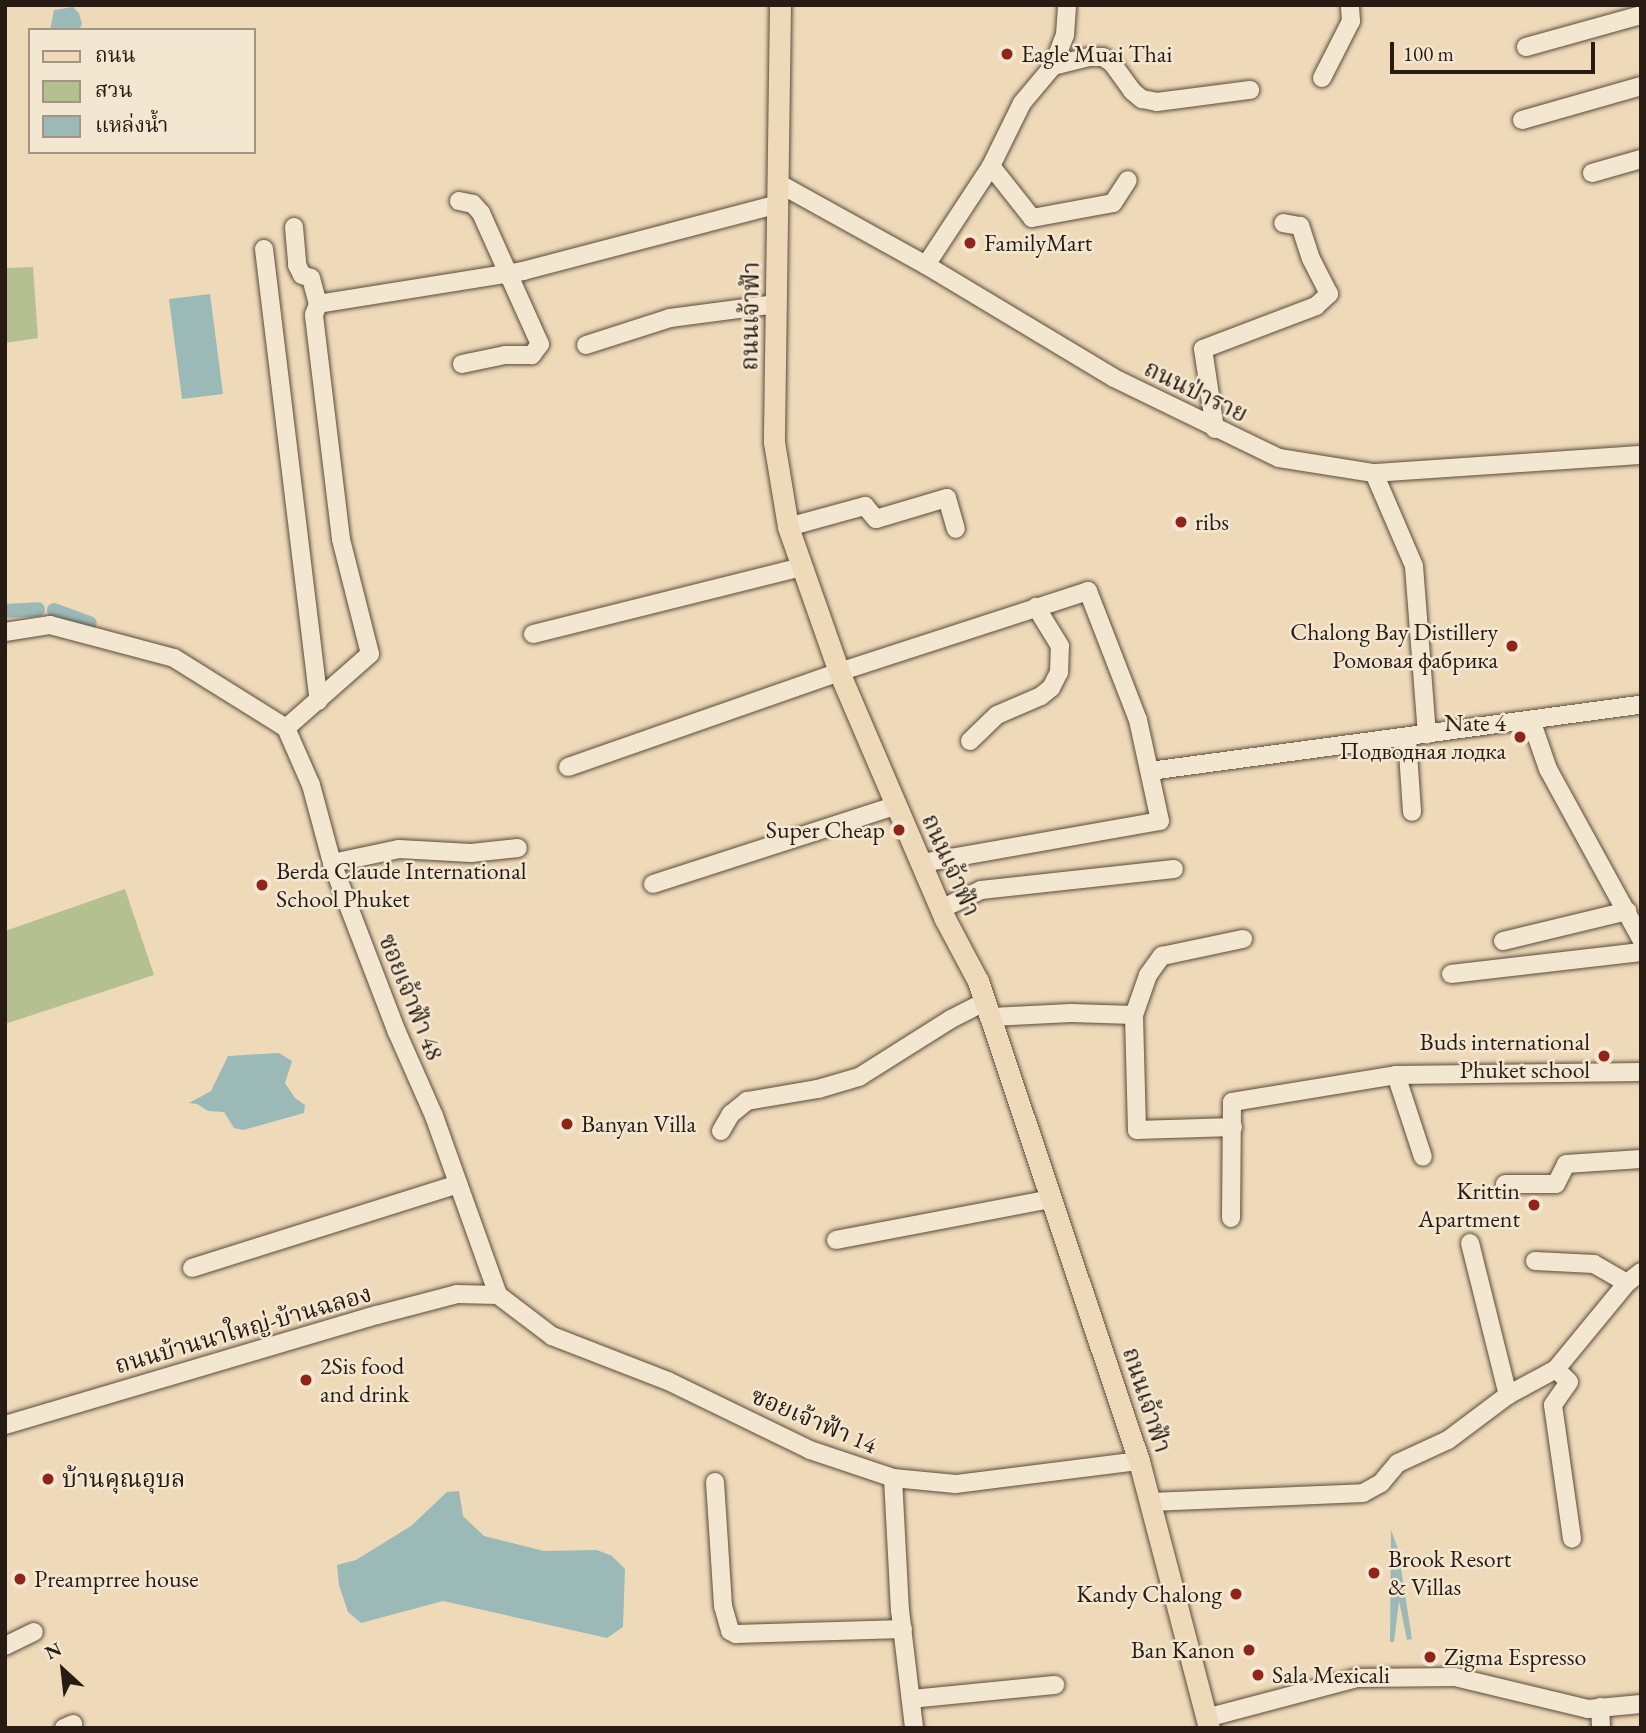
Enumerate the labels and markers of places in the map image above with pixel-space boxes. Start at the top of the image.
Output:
place label: Eagle Muai Thai [1021,40,1172,68]
marker: Eagle Muai Thai [999,46,1015,62]
place label: FamilyMart [984,229,1092,257]
marker: FamilyMart [962,235,978,251]
place label: ribs [1195,508,1229,536]
marker: ribs [1173,514,1189,530]
place label: Chalong Bay Distillery Ромовая фабрика [1290,618,1498,674]
marker: Chalong Bay Distillery Ромовая фабрика [1504,638,1520,654]
place label: Nate 4 Подводная лодка [1340,709,1506,765]
marker: Nate 4 Подводная лодка [1512,729,1528,745]
place label: Super Cheap [766,816,885,844]
marker: Super Cheap [891,822,907,838]
place label: Berda Claude International School Phuket [276,857,527,913]
marker: Berda Claude International School Phuket [254,877,270,893]
place label: Buds international Phuket school [1420,1028,1590,1084]
marker: Buds international Phuket school [1596,1048,1612,1064]
place label: Banyan Villa [581,1110,696,1138]
marker: Banyan Villa [559,1116,575,1132]
place label: Krittin Apartment [1418,1177,1520,1233]
marker: Krittin Apartment [1526,1197,1542,1213]
place label: 2Sis food and drink [320,1352,409,1408]
marker: 2Sis food and drink [298,1372,314,1388]
place label: บ้านคุณอุบล [62,1465,185,1493]
marker: บ้านคุณอุบล [40,1471,56,1487]
place label: Brook Resort & Villas [1388,1545,1511,1601]
place label: Preamprree house [34,1565,199,1593]
marker: Brook Resort & Villas [1366,1565,1382,1581]
marker: Preamprree house [12,1571,28,1587]
place label: Kandy Chalong [1076,1580,1222,1608]
marker: Kandy Chalong [1228,1586,1244,1602]
place label: Ban Kanon [1131,1636,1235,1664]
marker: Ban Kanon [1241,1642,1257,1658]
place label: Zigma Espresso [1444,1643,1586,1671]
marker: Zigma Espresso [1422,1649,1438,1665]
place label: Sala Mexicali [1272,1661,1390,1689]
marker: Sala Mexicali [1250,1667,1266,1683]

